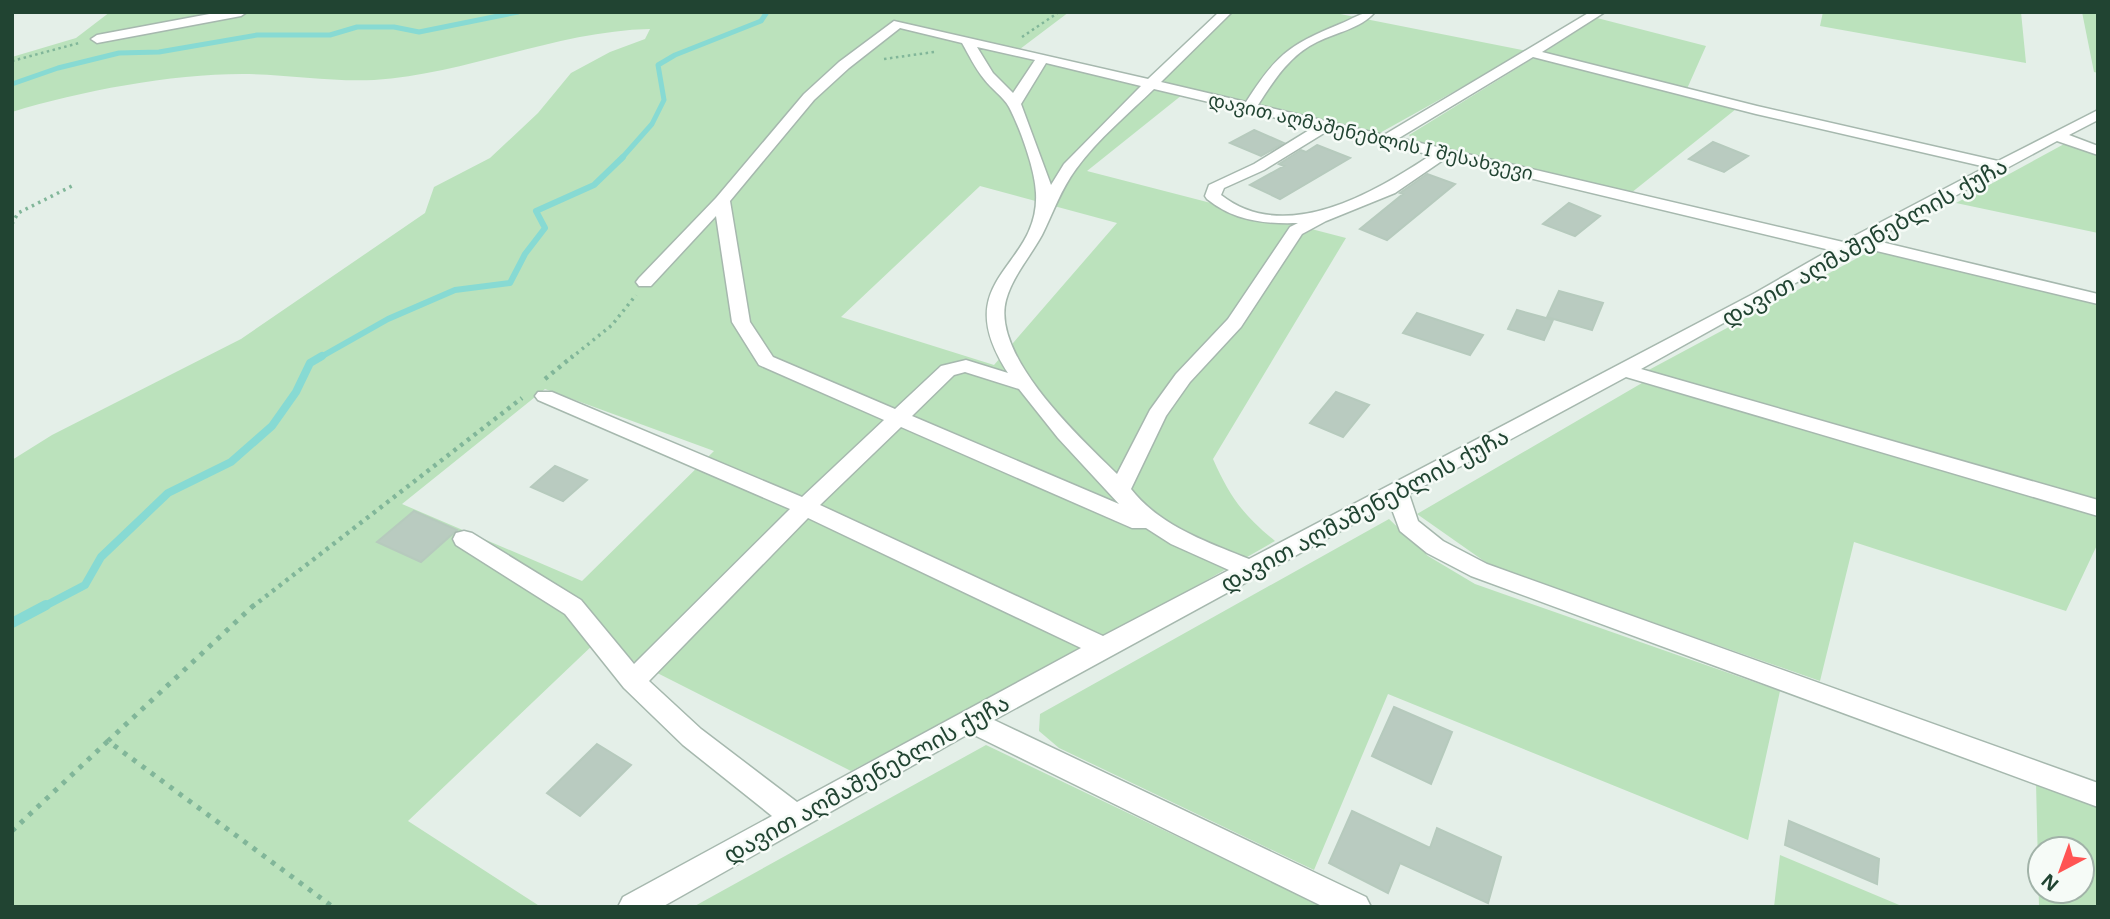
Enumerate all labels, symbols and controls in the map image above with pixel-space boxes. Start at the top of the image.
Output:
street label: დავით აღმაშენებლის I შესახვევი [1206,86,1536,186]
street label: დავით აღმაშენებლის ქუჩა [1715,149,2013,333]
street label: დავით აღმაშენებლის ქუჩა [1214,419,1514,599]
street label: დავით აღმაშენებლის ქუჩა [717,686,1015,870]
north arrow [2026,835,2096,905]
text: N [2035,868,2064,898]

